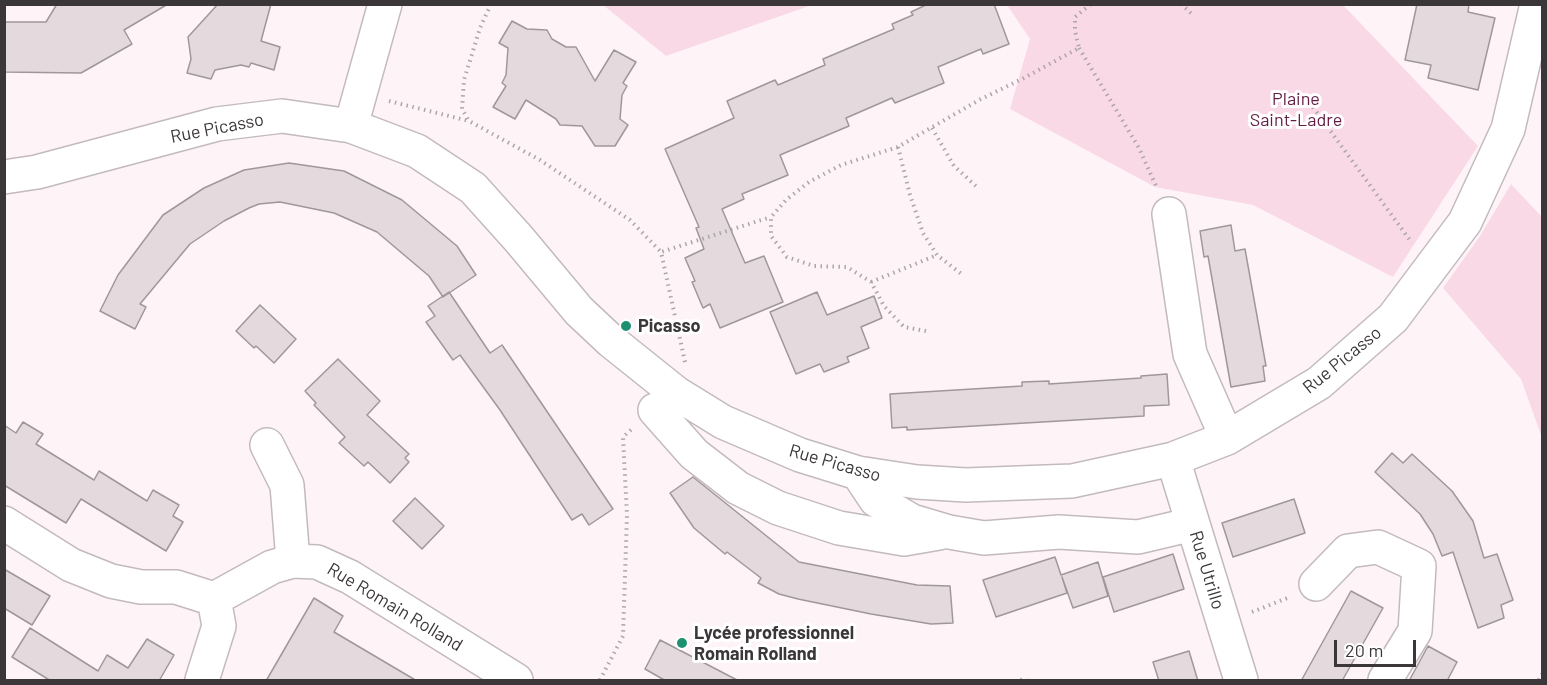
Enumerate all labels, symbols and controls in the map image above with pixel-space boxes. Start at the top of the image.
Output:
park label: Plaine Saint-Ladre [1250,88,1342,130]
street label: Rue Picasso [169,108,265,148]
place label: Picasso [638,315,700,337]
marker: Picasso [619,319,633,333]
street label: Rue Picasso [1298,322,1386,398]
street label: Rue Picasso [787,440,883,486]
street label: Rue Utrillo [1185,528,1229,612]
street label: Rue Romain Rolland [323,558,467,656]
place label: Lycée professionnel Romain Rolland [694,622,854,664]
scale bar [1337,628,1420,666]
marker: Lycée professionnel Romain Rolland [675,636,689,650]
text: 20 m [1345,639,1383,661]

